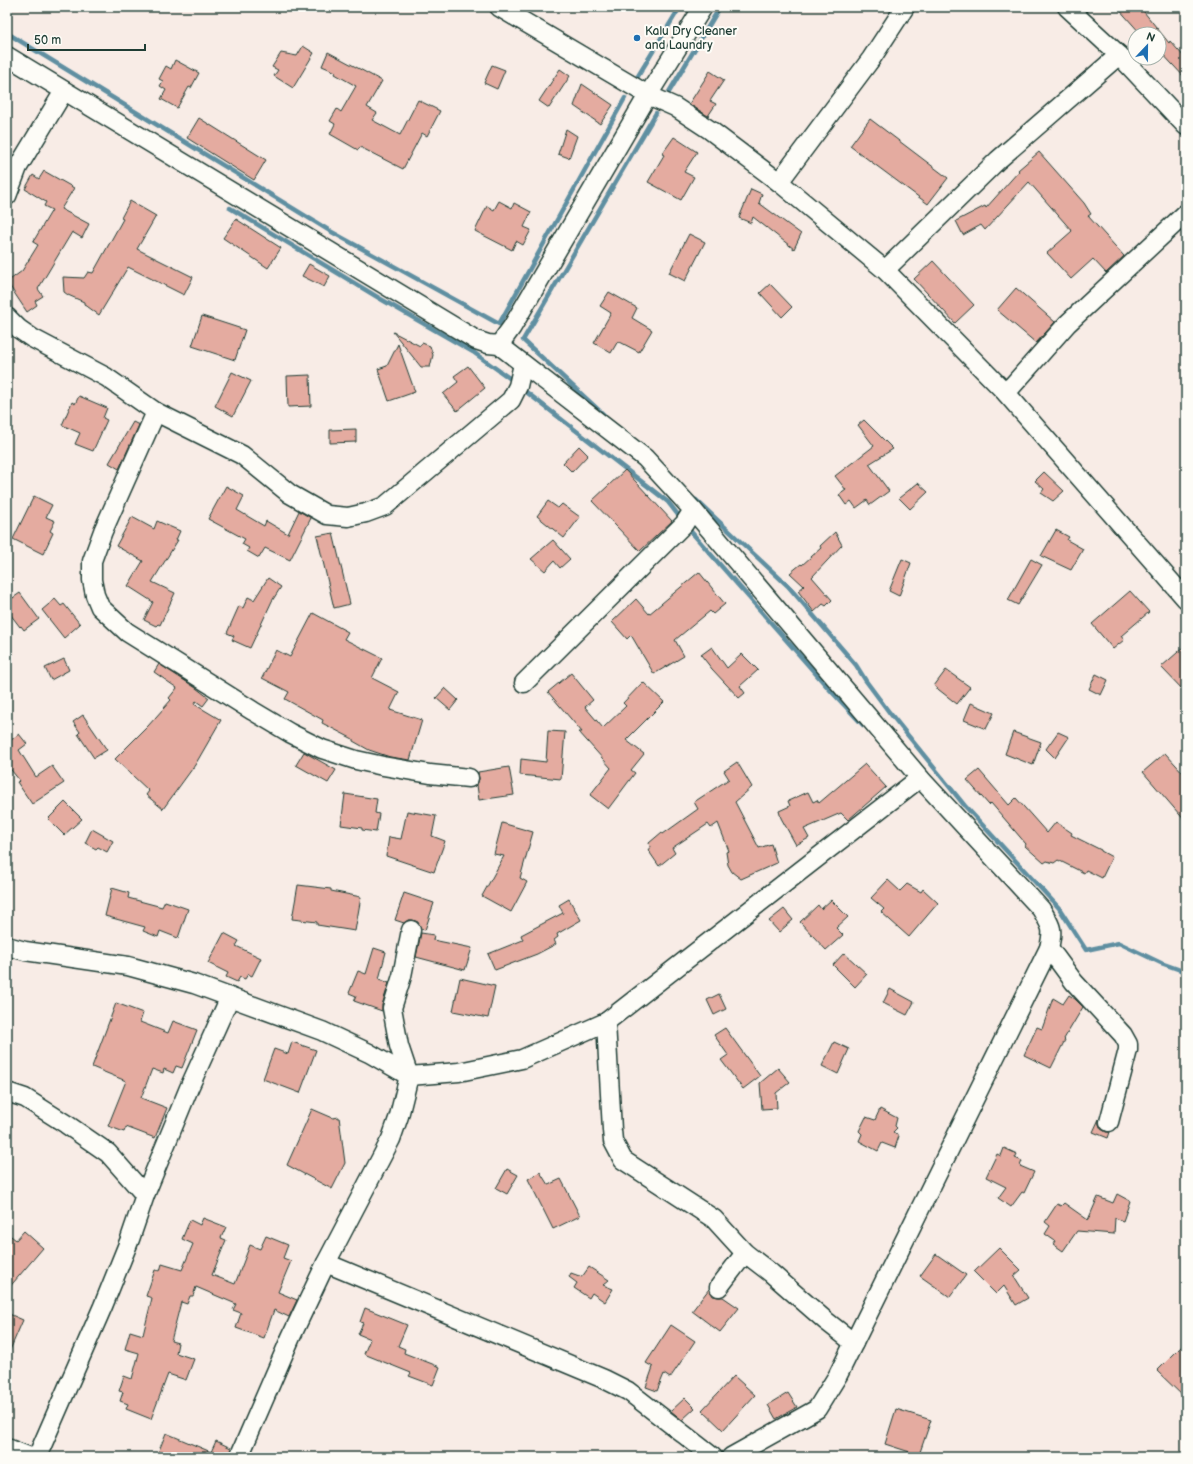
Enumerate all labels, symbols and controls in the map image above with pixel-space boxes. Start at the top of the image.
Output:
place label: Kalu Dry Cleaner and Laundry [645,24,737,53]
scale bar [28,26,145,52]
north arrow [1127,26,1167,66]
text: N [1144,30,1157,45]
text: 50 m [34,33,61,48]
marker: Kalu Dry Cleaner and Laundry [632,33,642,43]

